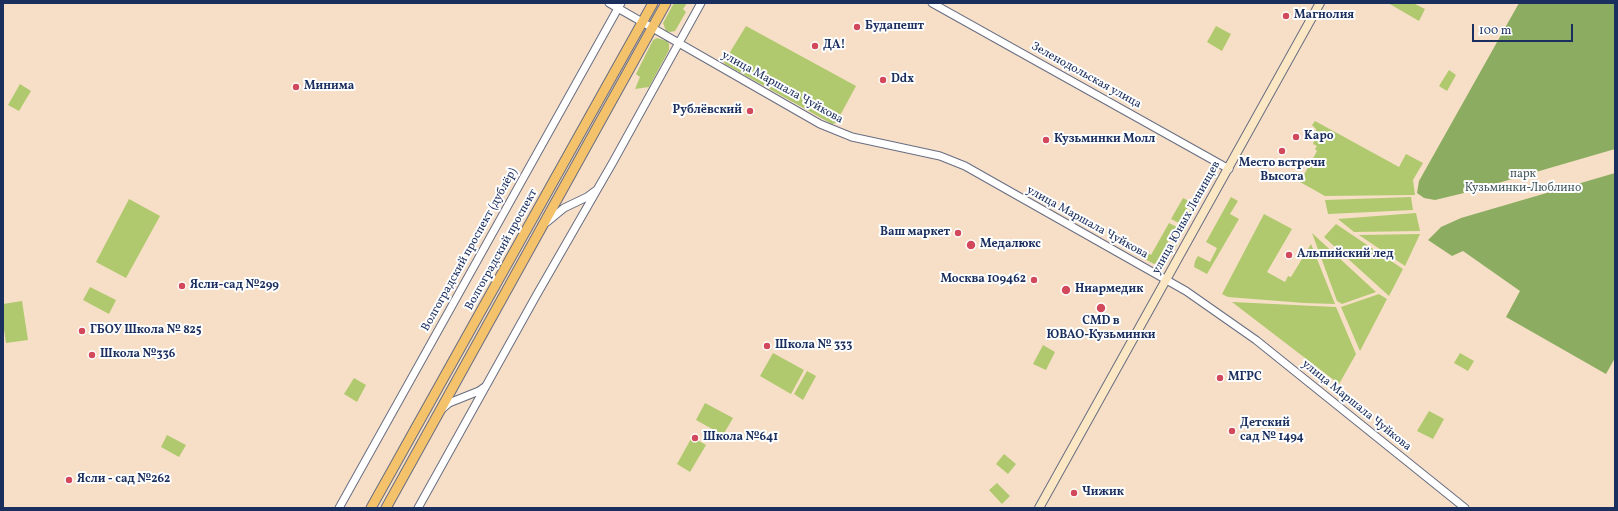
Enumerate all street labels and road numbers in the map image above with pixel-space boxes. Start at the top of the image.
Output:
street label: Зеленодольская улица [1028,40,1144,112]
street label: улица Маршала Чуйкова [719,49,845,127]
street label: улица Юных Ленинцев [1150,159,1224,277]
street label: Волгоградский проспект (дублёр) [419,166,521,334]
street label: улица Маршала Чуйкова [1024,184,1150,262]
street label: Волгоградский проспект [463,187,541,313]
street label: улица Маршала Чуйкова [1298,357,1414,455]

